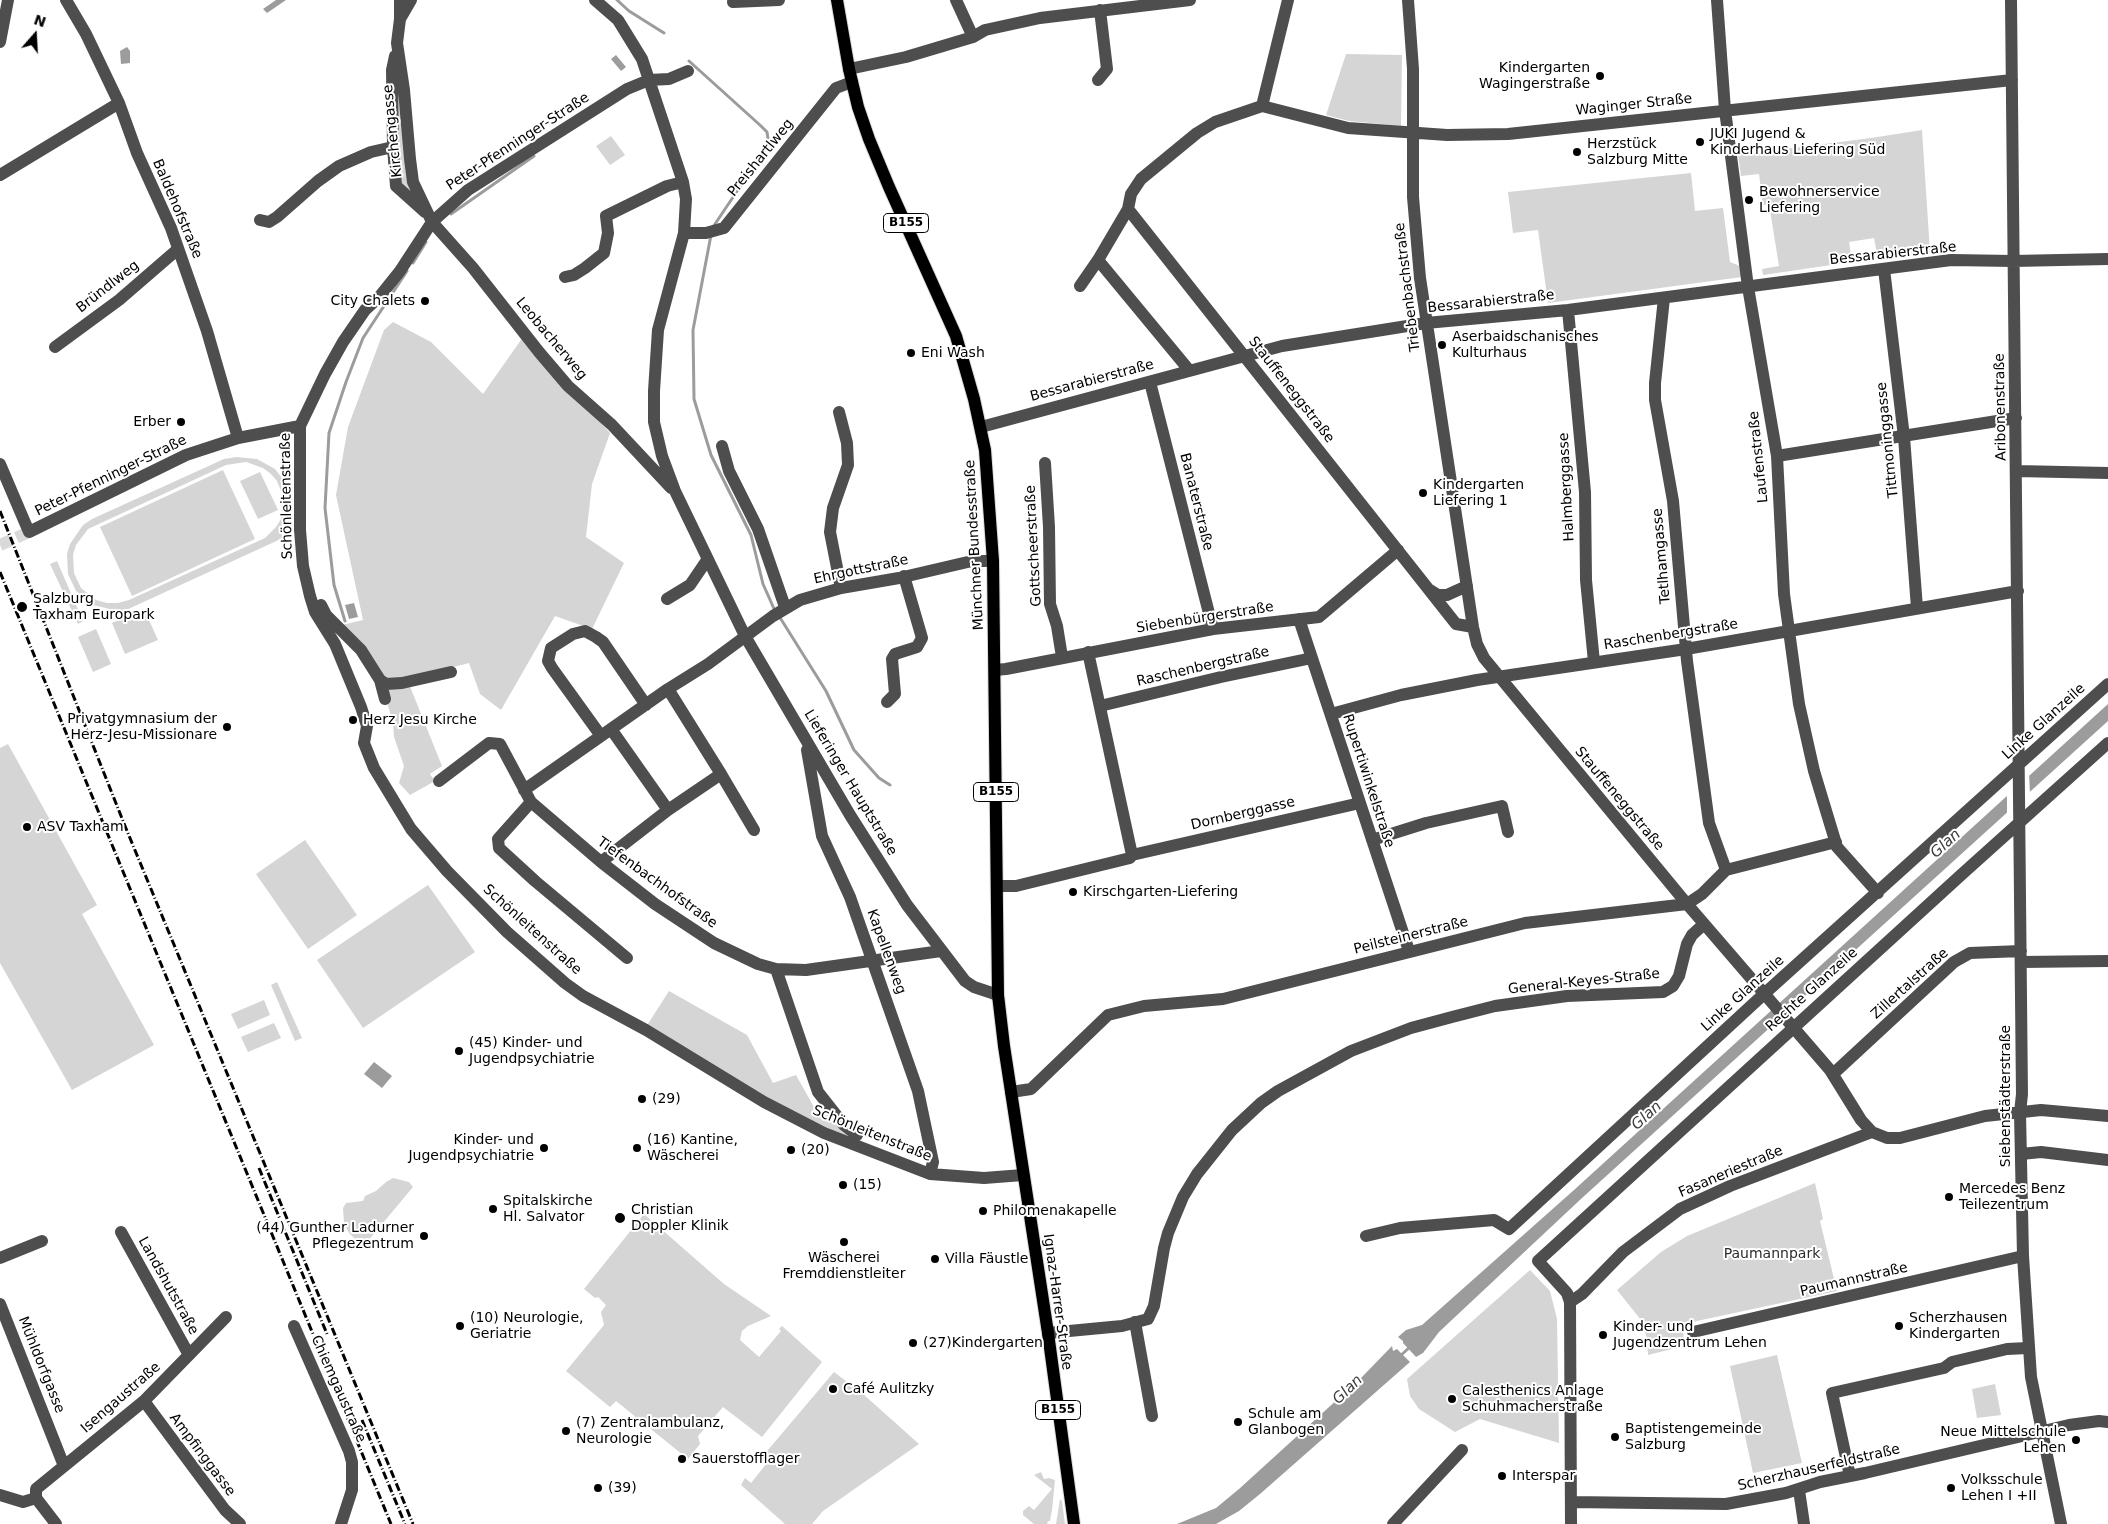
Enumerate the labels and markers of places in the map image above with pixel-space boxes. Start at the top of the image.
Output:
place label: Kindergarten Wagingerstraße [1479,60,1590,92]
marker: Kindergarten Wagingerstraße [1594,70,1606,82]
place label: JUKI Jugend & Kinderhaus Liefering Süd [1710,126,1885,158]
place label: Herzstück Salzburg Mitte [1587,136,1688,168]
marker: JUKI Jugend & Kinderhaus Liefering Süd [1694,136,1706,148]
marker: Herzstück Salzburg Mitte [1571,146,1583,158]
place label: Bewohnerservice Liefering [1759,184,1879,216]
marker: Bewohnerservice Liefering [1743,194,1755,206]
place label: City Chalets [331,293,415,309]
marker: City Chalets [419,295,431,307]
place label: Aserbaidschanisches Kulturhaus [1452,329,1598,362]
marker: Aserbaidschanisches Kulturhaus [1436,339,1448,351]
place label: Eni Wash [921,345,985,361]
marker: Eni Wash [905,347,917,359]
place label: Erber [133,414,171,430]
marker: Erber [175,416,187,428]
place label: Kindergarten Liefering 1 [1433,477,1524,510]
marker: Kindergarten Liefering 1 [1417,487,1429,499]
place label: Salzburg Taxham Europark [33,591,155,624]
marker: Salzburg Taxham Europark [15,600,29,614]
place label: Privatgymnasium der Herz-Jesu-Missionare [67,711,217,744]
place label: Herz Jesu Kirche [363,712,477,728]
marker: Herz Jesu Kirche [347,714,359,726]
marker: Privatgymnasium der Herz-Jesu-Missionare [221,721,233,733]
place label: ASV Taxham [37,819,124,835]
marker: ASV Taxham [21,821,33,833]
place label: Kirschgarten-Liefering [1083,884,1238,900]
marker: Kirschgarten-Liefering [1067,886,1079,898]
place label: (45) Kinder- und Jugendpsychiatrie [469,1035,595,1068]
marker: (45) Kinder- und Jugendpsychiatrie [453,1045,465,1057]
place label: (29) [652,1091,681,1107]
marker: (29) [636,1093,648,1105]
place label: Kinder- und Jugendpsychiatrie [408,1132,534,1164]
place label: (16) Kantine, Wäscherei [647,1132,738,1164]
marker: Kinder- und Jugendpsychiatrie [538,1142,550,1154]
marker: (16) Kantine, Wäscherei [631,1142,643,1154]
place label: (20) [801,1142,830,1158]
marker: (20) [785,1144,797,1156]
place label: (15) [853,1177,882,1193]
marker: (15) [837,1179,849,1191]
place label: Mercedes Benz Teilezentrum [1959,1181,2065,1214]
marker: Mercedes Benz Teilezentrum [1943,1191,1955,1203]
place label: Spitalskirche Hl. Salvator [503,1193,593,1226]
place label: Christian Doppler Klinik [631,1202,729,1234]
marker: Spitalskirche Hl. Salvator [487,1203,499,1215]
place label: Philomenakapelle [993,1203,1117,1219]
marker: Philomenakapelle [977,1205,989,1217]
marker: Christian Doppler Klinik [613,1211,627,1225]
place label: (44) Gunther Ladurner Pflegezentrum [256,1220,414,1252]
marker: (44) Gunther Ladurner Pflegezentrum [418,1230,430,1242]
marker: Wäscherei Fremddienstleiter [838,1236,850,1248]
place label: Wäscherei Fremddienstleiter [783,1250,905,1282]
place label: Villa Fäustle [945,1251,1028,1267]
marker: Villa Fäustle [929,1253,941,1265]
place label: (10) Neurologie, Geriatrie [470,1310,583,1342]
place label: Scherzhausen Kindergarten [1909,1310,2007,1342]
place label: Kinder- und Jugendzentrum Lehen [1613,1319,1767,1351]
marker: (10) Neurologie, Geriatrie [454,1320,466,1332]
marker: Scherzhausen Kindergarten [1893,1320,1905,1332]
marker: Kinder- und Jugendzentrum Lehen [1597,1329,1609,1341]
place label: (27)Kindergarten [923,1335,1043,1351]
marker: (27)Kindergarten [907,1337,919,1349]
place label: Café Aulitzky [843,1381,934,1397]
marker: Café Aulitzky [827,1383,839,1395]
place label: Calesthenics Anlage Schuhmacherstraße [1462,1383,1604,1415]
marker: Calesthenics Anlage Schuhmacherstraße [1446,1393,1458,1405]
place label: Schule am Glanbogen [1248,1406,1324,1438]
place label: (7) Zentralambulanz, Neurologie [576,1415,724,1448]
marker: Schule am Glanbogen [1232,1416,1244,1428]
place label: Baptistengemeinde Salzburg [1625,1421,1762,1454]
place label: Neue Mittelschule Lehen [1940,1424,2066,1456]
marker: (7) Zentralambulanz, Neurologie [560,1425,572,1437]
marker: Baptistengemeinde Salzburg [1609,1431,1621,1443]
marker: Neue Mittelschule Lehen [2070,1434,2082,1446]
place label: Sauerstofflager [692,1451,799,1467]
marker: Sauerstofflager [676,1453,688,1465]
place label: Interspar [1512,1468,1575,1484]
marker: Interspar [1496,1470,1508,1482]
place label: Volksschule Lehen I +II [1961,1472,2043,1504]
place label: (39) [608,1480,637,1496]
marker: (39) [592,1482,604,1494]
marker: Volksschule Lehen I +II [1945,1482,1957,1494]

